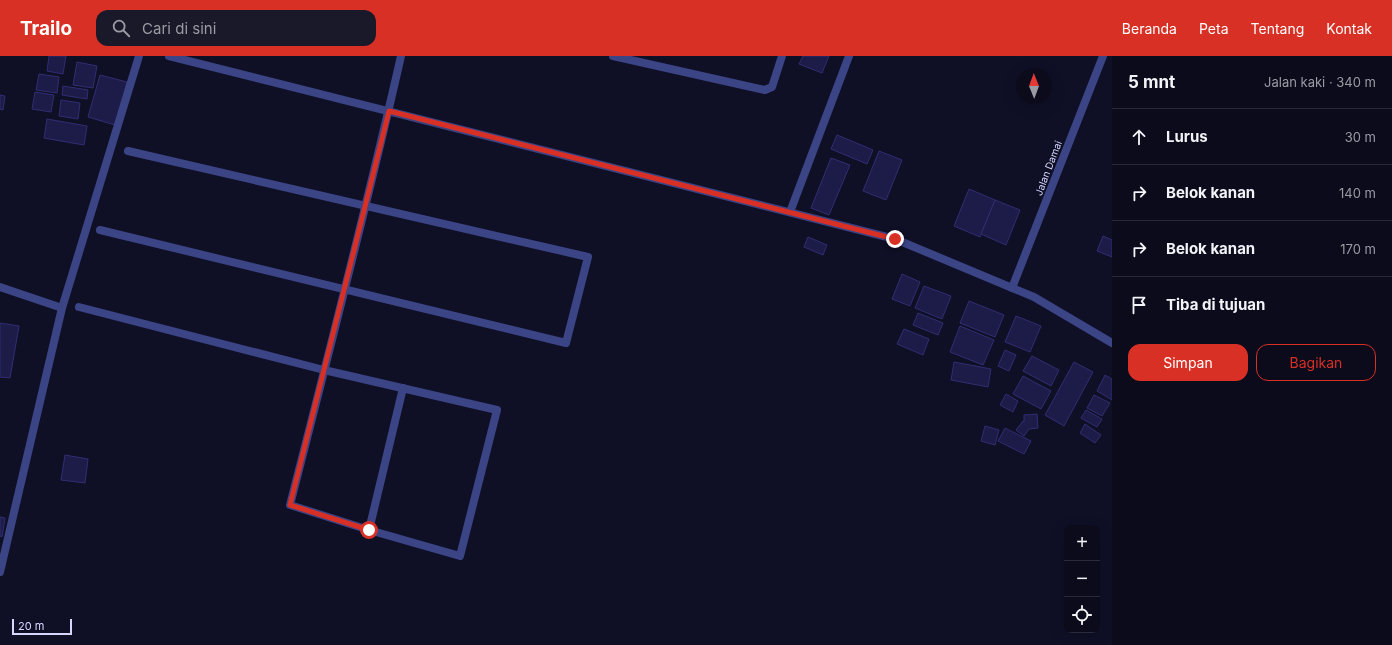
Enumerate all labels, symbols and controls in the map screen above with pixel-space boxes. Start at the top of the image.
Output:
search box [96,10,376,46]
text: Trailo [20,17,72,40]
icon: search [110,17,132,39]
text: Cari di sini [142,19,216,38]
text: Beranda [1122,20,1177,37]
text: Peta [1199,20,1229,37]
text: Tentang [1251,20,1304,37]
text: Kontak [1326,20,1372,37]
north arrow [1016,68,1052,104]
text: 5 mnt [1128,72,1175,92]
text: Jalan kaki · 340 m [1264,74,1376,90]
icon: ahead [1128,126,1150,148]
text: Lurus [1166,127,1208,146]
text: 30 m [1345,129,1376,145]
street label: Jalan Damai [1032,139,1064,197]
icon: right [1128,182,1150,204]
text: Belok kanan [1166,183,1255,202]
text: 140 m [1339,185,1376,201]
route end [886,230,904,248]
icon: right [1128,238,1150,260]
text: Belok kanan [1166,239,1255,258]
text: 170 m [1340,241,1376,257]
icon: arrive [1128,294,1150,316]
text: Tiba di tujuan [1166,295,1265,314]
button: Simpan [1128,344,1248,381]
button: Bagikan [1256,344,1376,381]
route start [360,521,378,539]
map controls [1064,525,1100,633]
button: + [1064,525,1100,561]
button: − [1064,561,1100,597]
button: locate [1064,597,1100,633]
scale bar [12,617,72,636]
text: 20 m [18,619,44,633]

